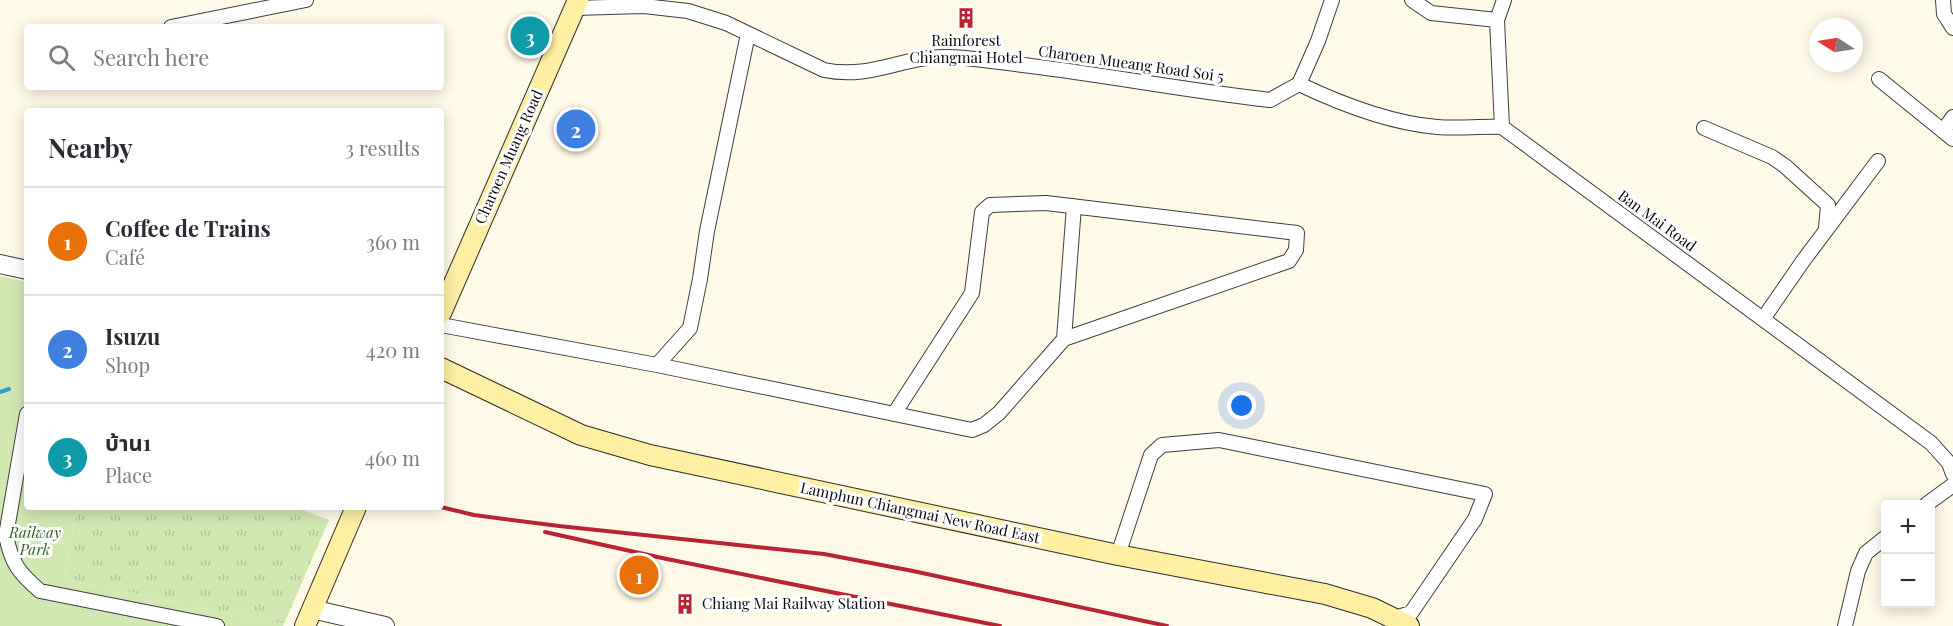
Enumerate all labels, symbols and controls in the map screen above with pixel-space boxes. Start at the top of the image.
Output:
building icon: Rainforest Chiangmai Hotel [954,6,978,30]
pin: 3 [510,14,550,58]
north arrow [1809,18,1863,72]
search box [24,24,444,90]
place label: Rainforest Chiangmai Hotel [909,30,1023,67]
street label: Charoen Mueang Road Soi 5 [1037,40,1225,86]
icon: search [45,41,78,74]
text: Search here [93,42,209,72]
street label: Charoen Muang Road [469,86,547,227]
pin: 2 [556,106,596,152]
text: Nearby [48,130,133,165]
text: 3 results [345,134,420,161]
street label: Ban Mai Road [1614,185,1701,256]
text: Coffee de Trains [105,213,271,243]
text: 1 [64,228,71,255]
text: 360 m [366,228,420,255]
text: Café [105,243,145,270]
text: Isuzu [105,321,160,351]
text: 2 [62,336,73,363]
text: 420 m [366,336,420,363]
text: Shop [105,351,150,378]
your location [1227,391,1256,420]
text: บ้าน1 [105,427,151,457]
text: 3 [63,444,72,471]
text: 460 m [365,444,420,471]
text: Place [105,461,152,488]
street label: Lamphun Chiangmai New Road East [799,477,1042,547]
map controls [1881,500,1935,608]
button: + [1881,500,1935,554]
park label: Railway Park [8,522,61,559]
pin: 1 [620,552,658,598]
button: − [1881,554,1935,608]
building icon: Chiang Mai Railway Station [673,592,697,616]
place label: Chiang Mai Railway Station [702,593,885,613]

